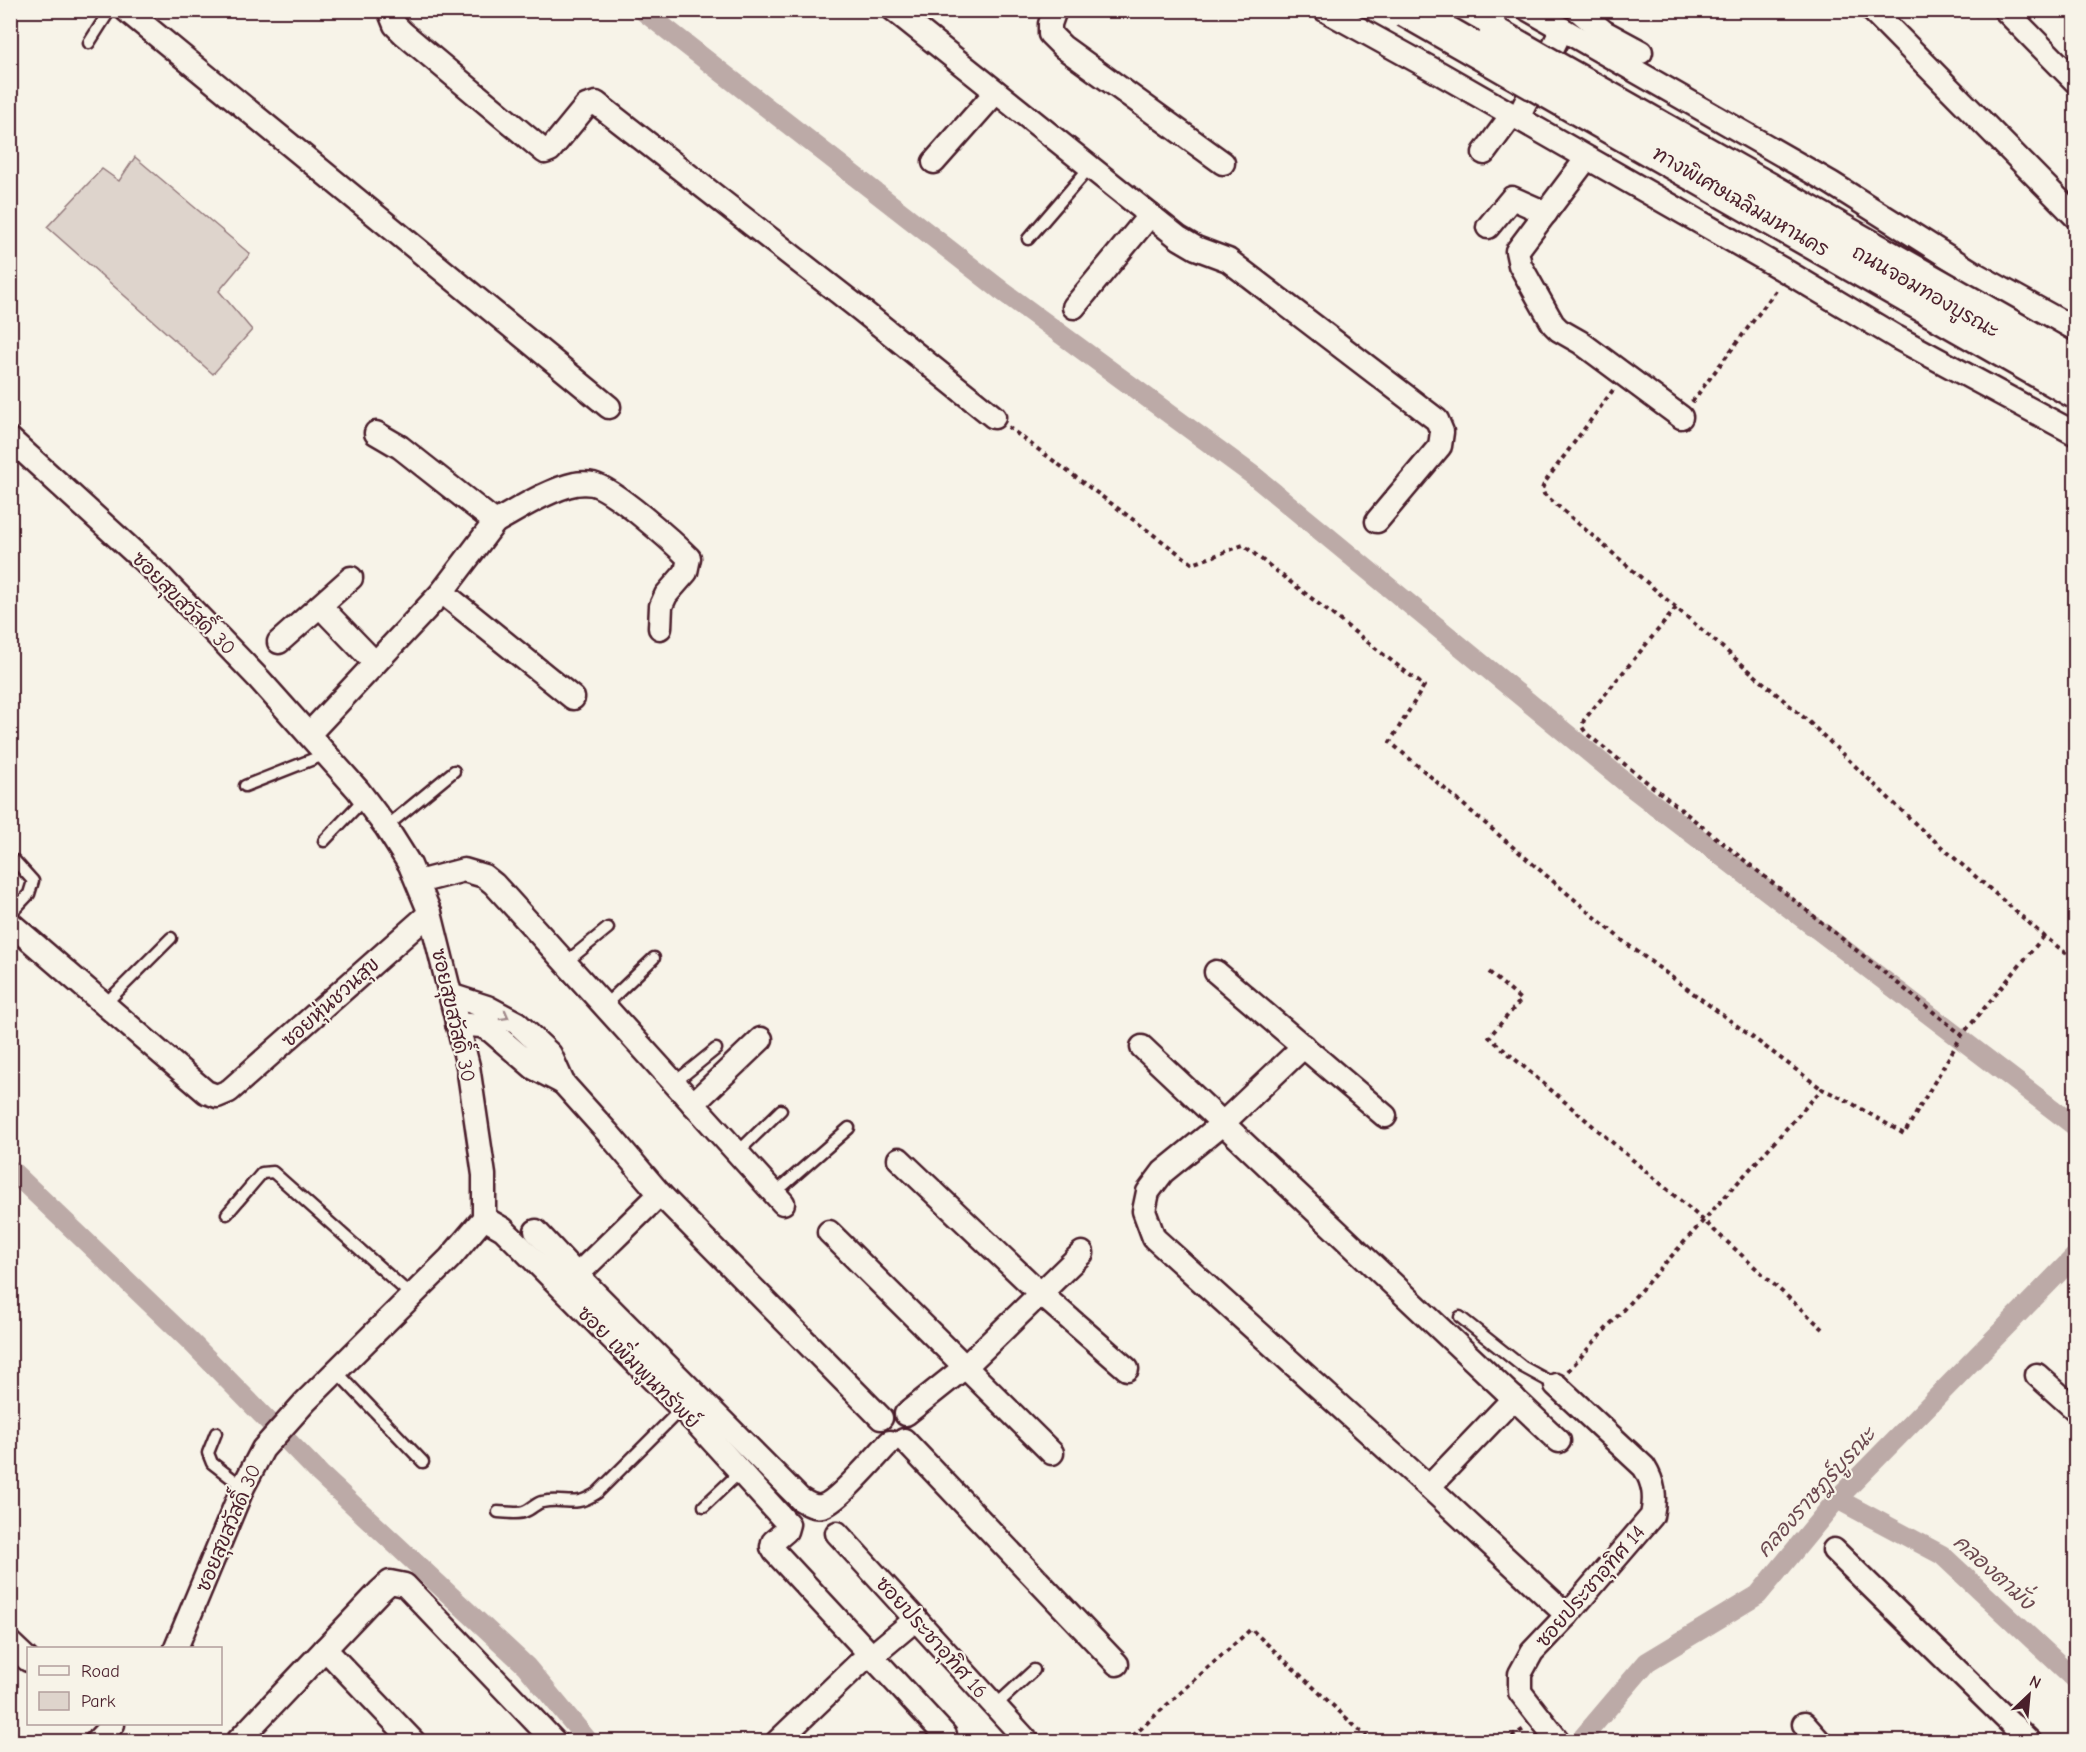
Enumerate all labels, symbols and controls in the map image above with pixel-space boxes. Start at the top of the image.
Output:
street label: ทางพิเศษเฉลิมมหานคร [1648,141,1834,261]
street label: ถนนจอมทองบูรณะ [1846,240,2003,346]
street label: ซอยสุขสวัสดิ์ 30 [124,542,245,663]
street label: ซอยสุขสวัสดิ์ 30 [423,944,487,1085]
street label: ซอยหุ่นชวนสุข [276,951,386,1055]
one-way arrow [498,1009,509,1020]
street label: ซอย เพิ่มพูนทรัพย์ [570,1296,710,1436]
water label: คลองราษฎร์บูรณะ [1750,1420,1885,1564]
street label: ซอยสุขสวัสดิ์ 30 [185,1458,269,1597]
street label: ซอยประชาอุทิศ 14 [1530,1520,1653,1655]
water label: คลองตามั่ง [1949,1525,2045,1616]
street label: ซอยประชาอุทิศ 16 [868,1571,993,1705]
legend [27,1647,222,1725]
text: Road [81,1661,120,1682]
north arrow [1999,1665,2059,1725]
text: N [2027,1672,2044,1693]
text: Park [81,1691,116,1712]

